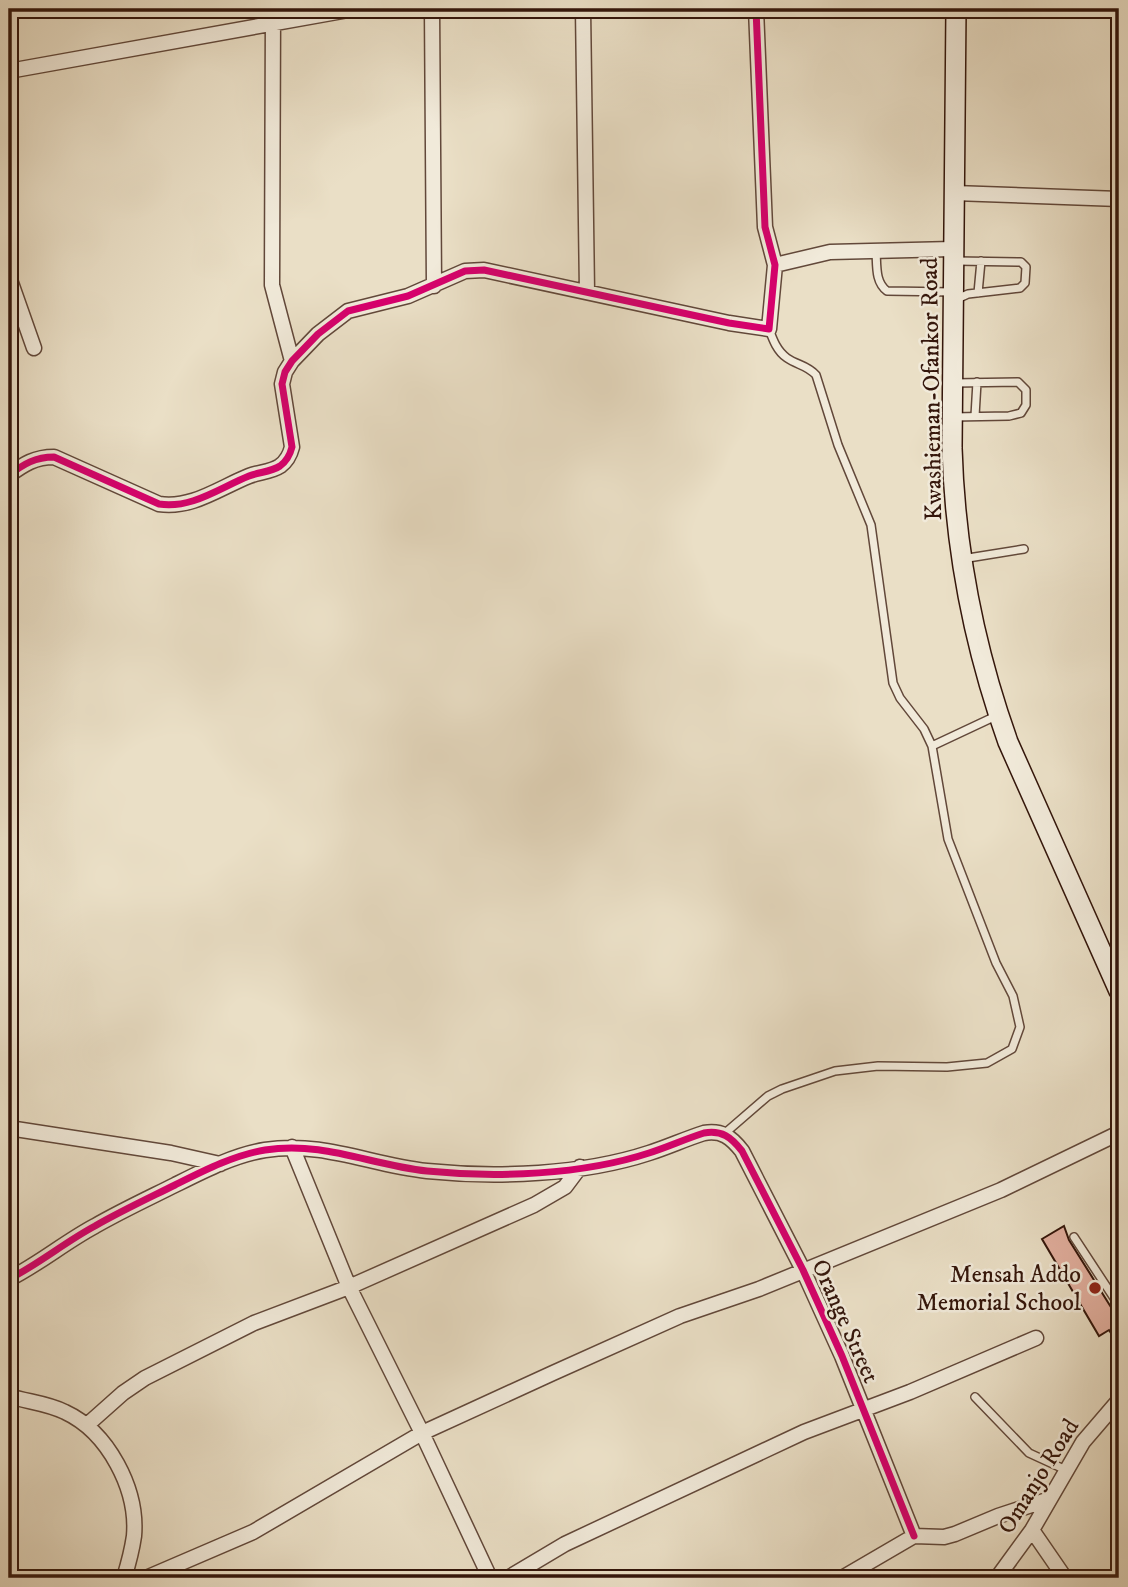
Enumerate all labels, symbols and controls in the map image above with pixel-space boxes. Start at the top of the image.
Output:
street label: Kwashieman-Ofankor Road [915,257,949,521]
street label: Orange Street [804,1255,886,1388]
place label: Mensah Addo Memorial School [916,1260,1082,1318]
marker: Mensah Addo Memorial School [1087,1280,1103,1296]
street label: Omanjo Road [992,1413,1086,1540]

